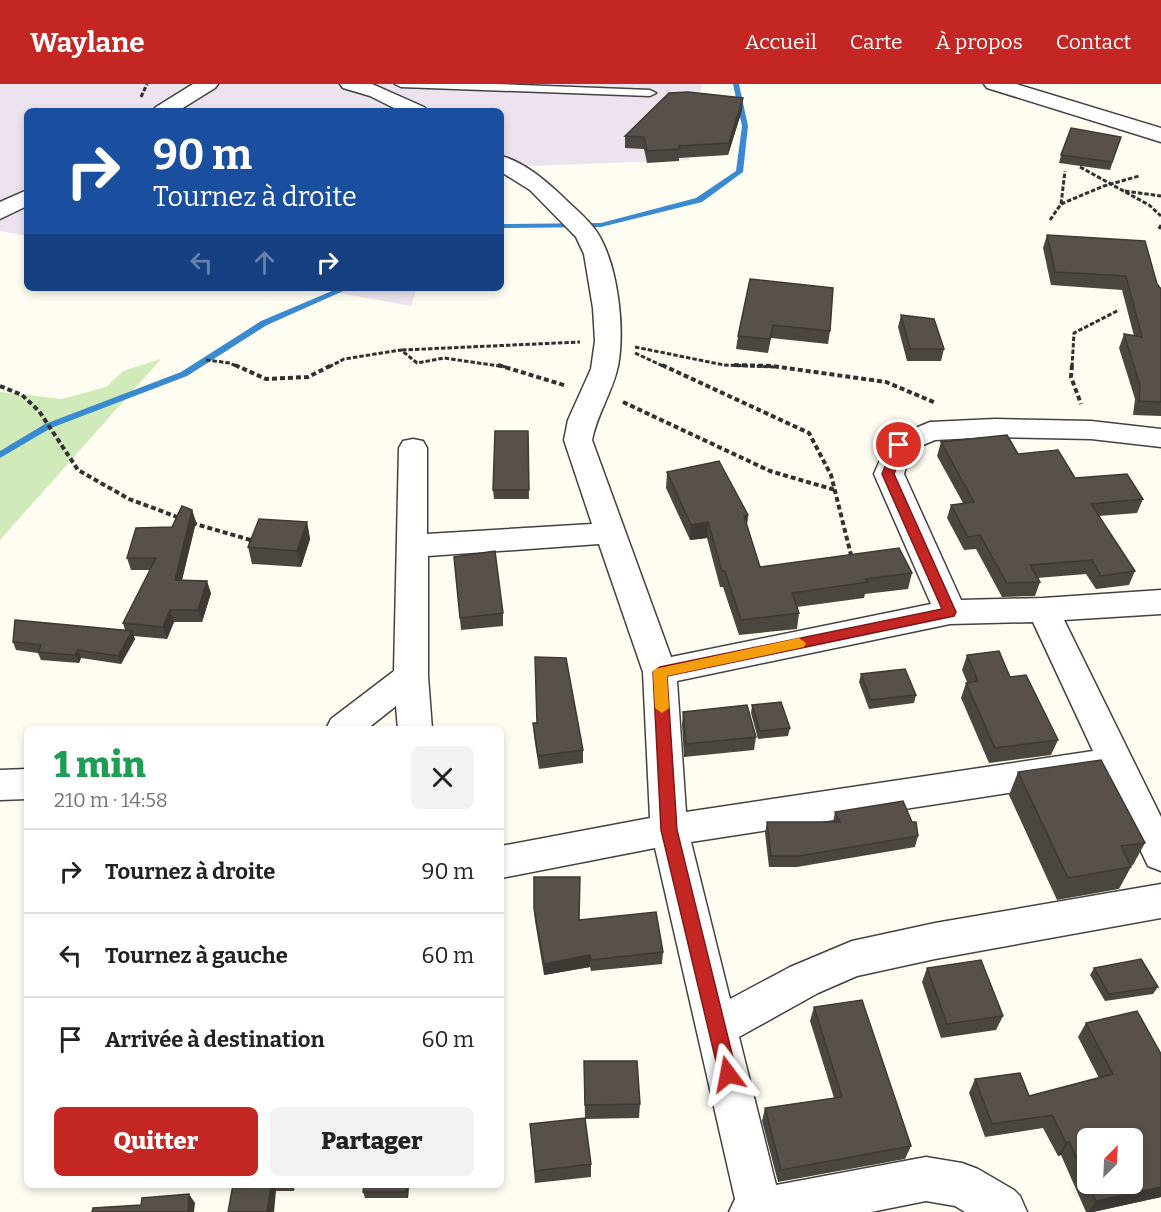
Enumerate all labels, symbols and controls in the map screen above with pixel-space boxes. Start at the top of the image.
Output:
text: Waylane [30,26,145,59]
text: Accueil [745,29,817,55]
text: Carte [850,29,903,55]
text: À propos [936,29,1023,55]
text: Contact [1056,29,1131,55]
text: 90 m [153,130,252,180]
icon: right [54,132,132,210]
text: Tournez à droite [153,181,357,213]
icon: left [185,246,218,279]
icon: ahead [248,246,281,279]
icon: right [311,246,344,279]
pin [873,419,924,470]
icon: arrive [882,428,915,461]
text: 1 min [54,743,146,787]
button: close [411,746,474,809]
text: 210 m · 14:58 [54,788,168,812]
icon: right [54,855,87,888]
text: Tournez à droite [105,858,275,885]
text: 90 m [422,858,474,885]
icon: left [54,939,87,972]
text: Tournez à gauche [105,942,288,969]
text: 60 m [422,942,474,969]
icon: arrive [54,1023,87,1056]
text: Arrivée à destination [105,1026,325,1053]
text: 60 m [422,1026,474,1053]
position arrow [696,1042,760,1106]
button: Quitter [54,1107,258,1176]
button: Partager [270,1107,474,1176]
north arrow [1077,1128,1143,1194]
map controls [1077,1128,1143,1194]

